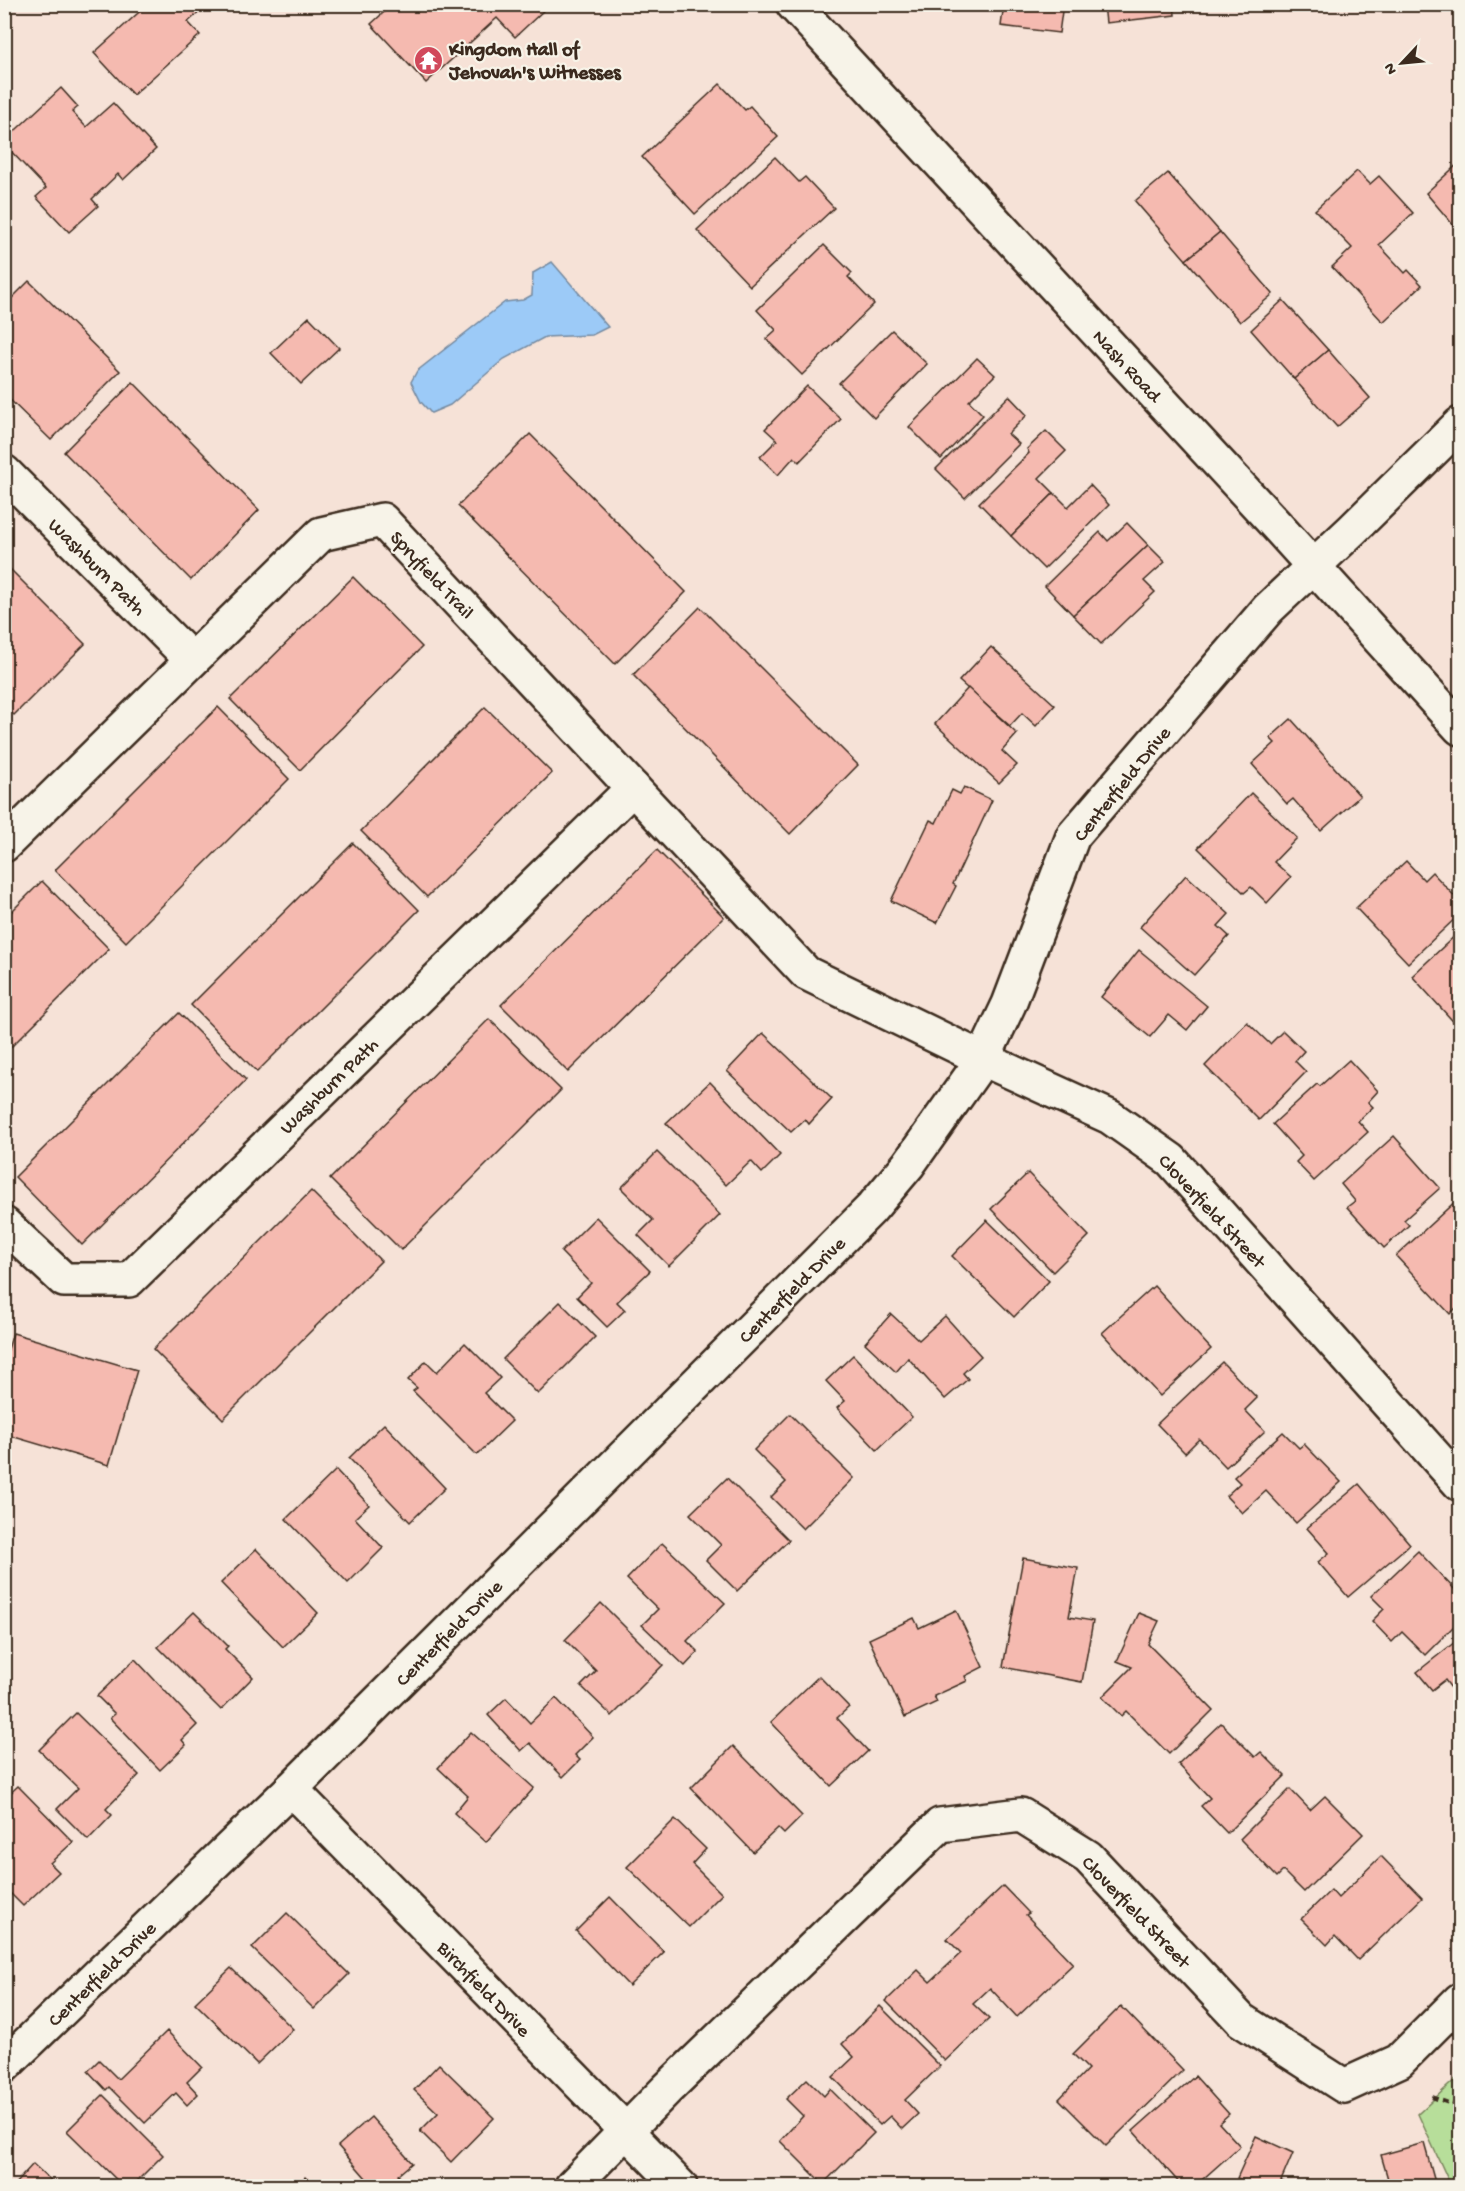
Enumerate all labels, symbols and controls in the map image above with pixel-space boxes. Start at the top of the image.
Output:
north arrow [1372,33,1432,93]
place label: Kingdom Hall of Jehovah's Witnesses [448,40,622,86]
temple icon: Kingdom Hall of Jehovah's Witnesses [412,44,444,76]
text: N [1381,59,1402,77]
street label: Nash Road [1086,326,1166,410]
street label: Washburn Path [42,515,149,622]
street label: Spryfield Trail [384,527,477,625]
street label: Centerfield Drive [1070,722,1178,847]
street label: Washburn Path [276,1034,385,1140]
street label: Cloverfield Street [1152,1151,1270,1275]
street label: Centerfield Drive [735,1233,852,1350]
street label: Centerfield Drive [392,1576,509,1693]
street label: Cloverfield Street [1075,1853,1195,1976]
street label: Centerfield Drive [45,1918,163,2033]
street label: Birchfield Drive [430,1937,534,2044]

